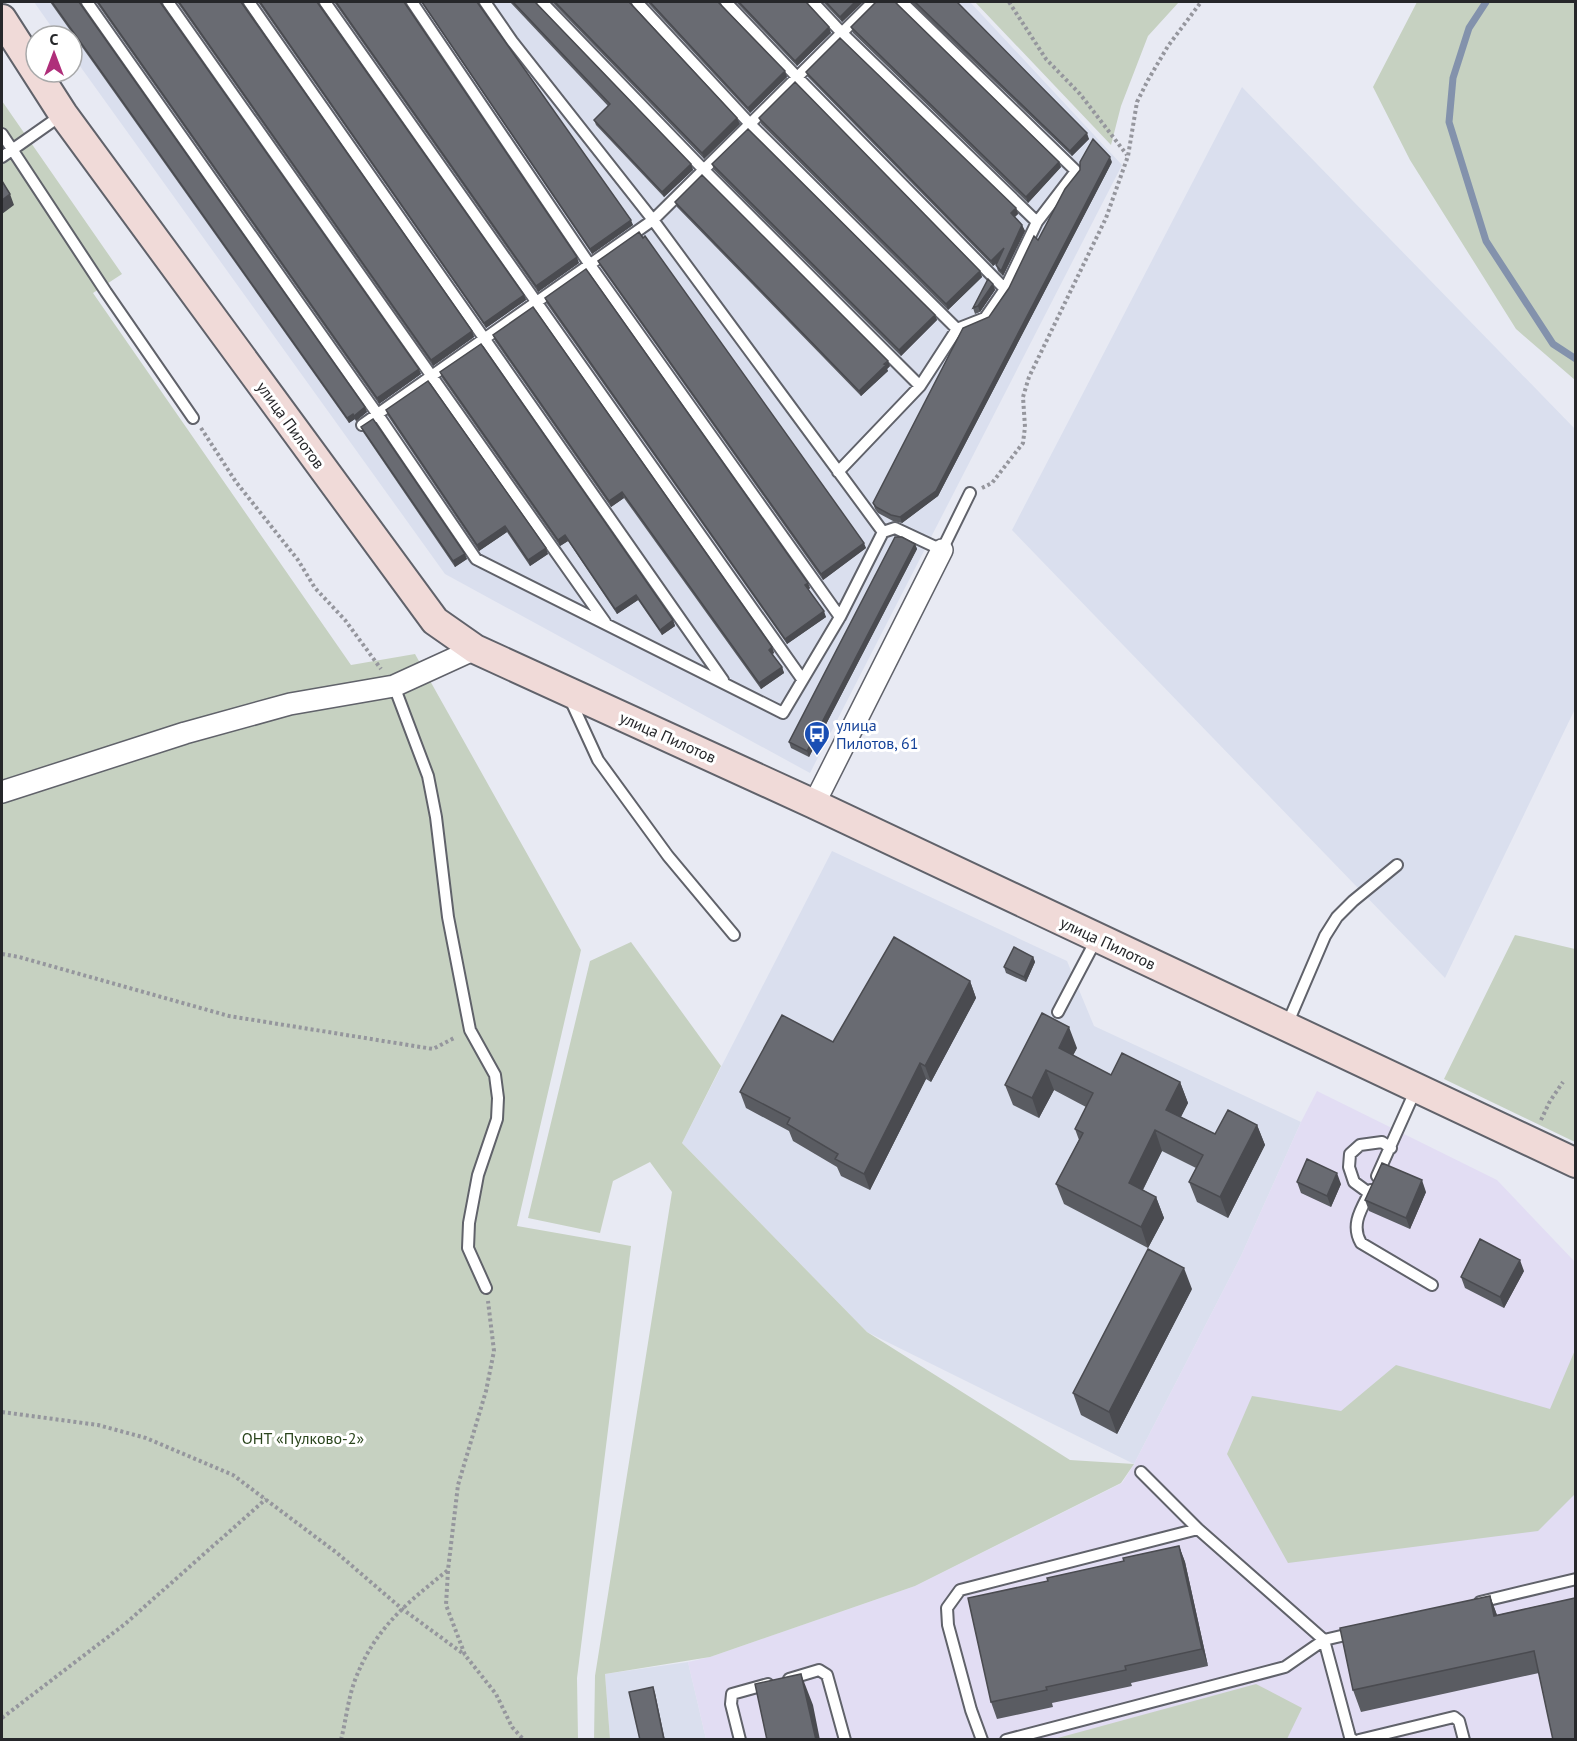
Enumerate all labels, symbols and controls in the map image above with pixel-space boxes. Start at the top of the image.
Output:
north arrow [24,24,84,84]
text: С [50,29,59,49]
street label: улица Пилотов [253,377,329,473]
street label: улица Пилотов [617,707,719,767]
place label: улица Пилотов, 61 [836,715,918,753]
bus stop icon: улица Пилотов, 61 [802,719,832,757]
street label: улица Пилотов [1057,912,1159,974]
park label: ОНТ «Пулково-2» [242,1428,365,1448]

